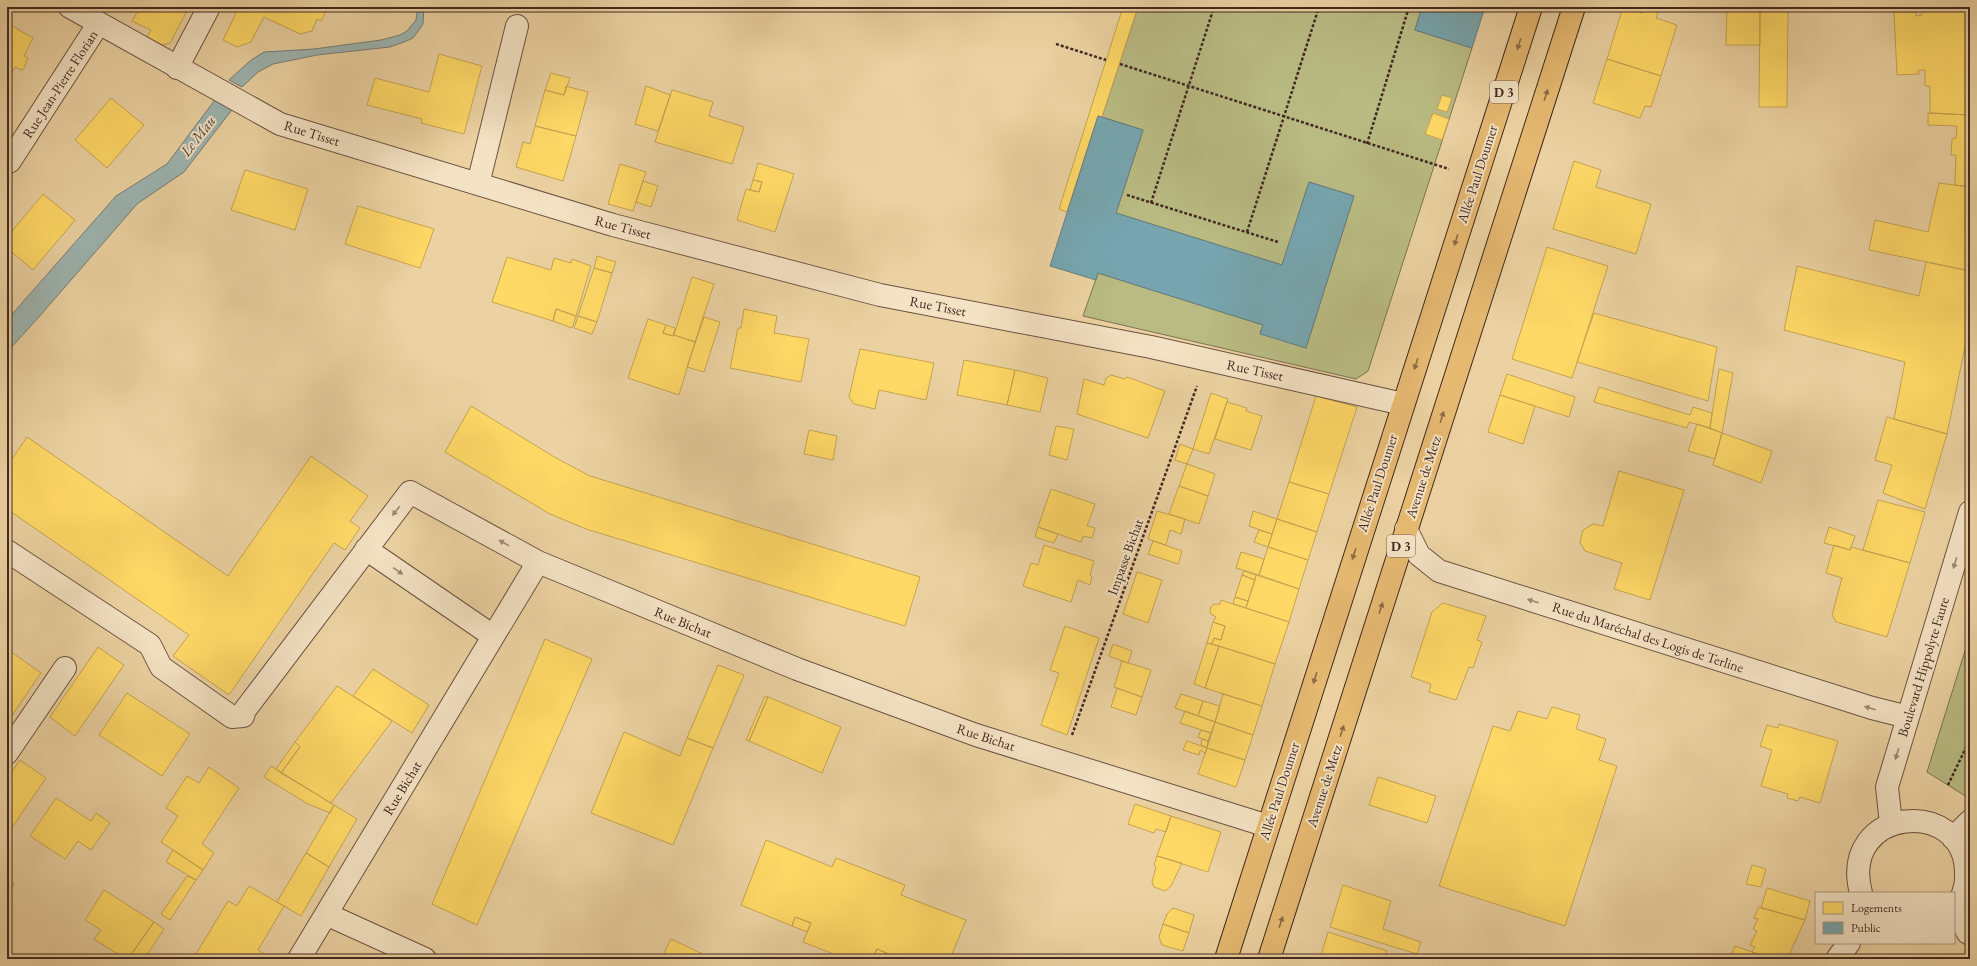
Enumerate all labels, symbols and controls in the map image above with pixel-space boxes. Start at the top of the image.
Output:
street label: Rue Jean-Pierre Florian [18,26,102,142]
one-way arrow [1516,38,1522,50]
road number: D 3 [1490,81,1518,103]
one-way arrow [1543,89,1549,101]
water label: Le Mau [175,112,219,161]
street label: Rue Tisset [282,116,343,150]
street label: Allée Paul Doumer [1452,122,1501,226]
street label: Rue Tisset [593,211,654,243]
one-way arrow [1453,234,1459,246]
street label: Rue Tisset [908,292,968,320]
street label: Rue Tisset [1225,355,1285,385]
one-way arrow [1413,358,1419,370]
one-way arrow [1439,411,1445,423]
street label: Allée Paul Doumer [1352,431,1401,535]
street label: Avenue de Metz [1401,433,1445,522]
one-way arrow [392,505,400,516]
street label: Impasse Bichat [1103,516,1147,598]
road number: D 3 [1387,535,1415,557]
one-way arrow [498,540,510,547]
one-way arrow [1351,548,1357,560]
one-way arrow [1952,557,1958,569]
one-way arrow [393,567,403,575]
street label: Boulevard Hippolyte Faure [1893,594,1953,739]
one-way arrow [1527,597,1539,603]
street label: Rue du Maréchal des Logis de Terline [1550,597,1747,677]
one-way arrow [1378,601,1384,613]
street label: Rue Bichat [652,602,715,642]
one-way arrow [1312,672,1318,684]
one-way arrow [1864,705,1876,711]
street label: Rue Bichat [955,719,1018,755]
one-way arrow [1339,725,1345,737]
street label: Allée Paul Doumer [1254,739,1303,843]
street label: Avenue de Metz [1302,742,1346,831]
one-way arrow [1894,749,1900,761]
street label: Rue Bichat [379,757,426,818]
legend [1815,892,1955,944]
text: Logements [1851,900,1902,916]
one-way arrow [1278,916,1284,928]
text: Public [1851,920,1881,936]

